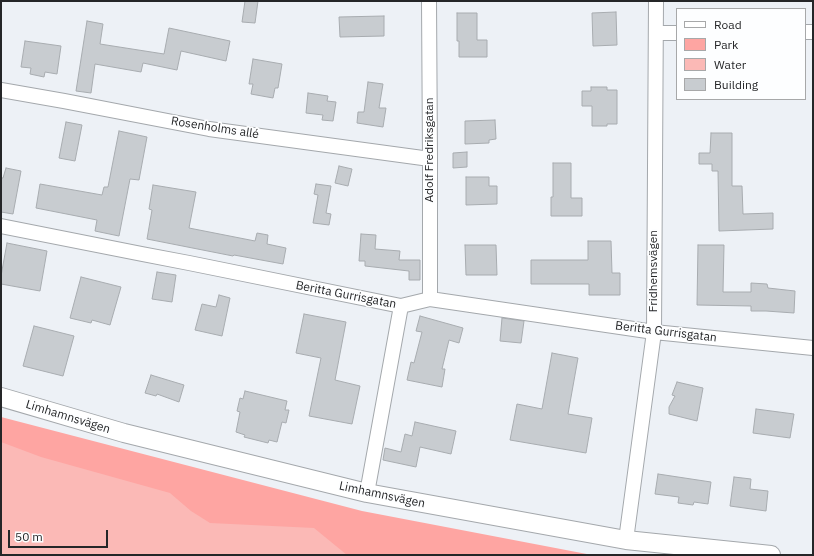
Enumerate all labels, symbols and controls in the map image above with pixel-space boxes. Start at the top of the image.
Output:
legend [676,8,806,100]
text: Road [714,17,742,32]
text: Park [714,37,738,52]
text: Water [714,57,746,72]
text: Building [714,77,758,92]
street label: Adolf Fredriksgatan [423,97,437,203]
street label: Rosenholms allé [170,114,260,142]
street label: Fridhemsvägen [647,230,661,312]
street label: Beritta Gurrisgatan [294,278,398,312]
street label: Beritta Gurrisgatan [614,319,718,345]
street label: Limhamnsvägen [24,397,112,437]
street label: Limhamnsvägen [338,479,426,511]
scale bar [10,522,110,548]
text: 50 m [15,529,43,544]

